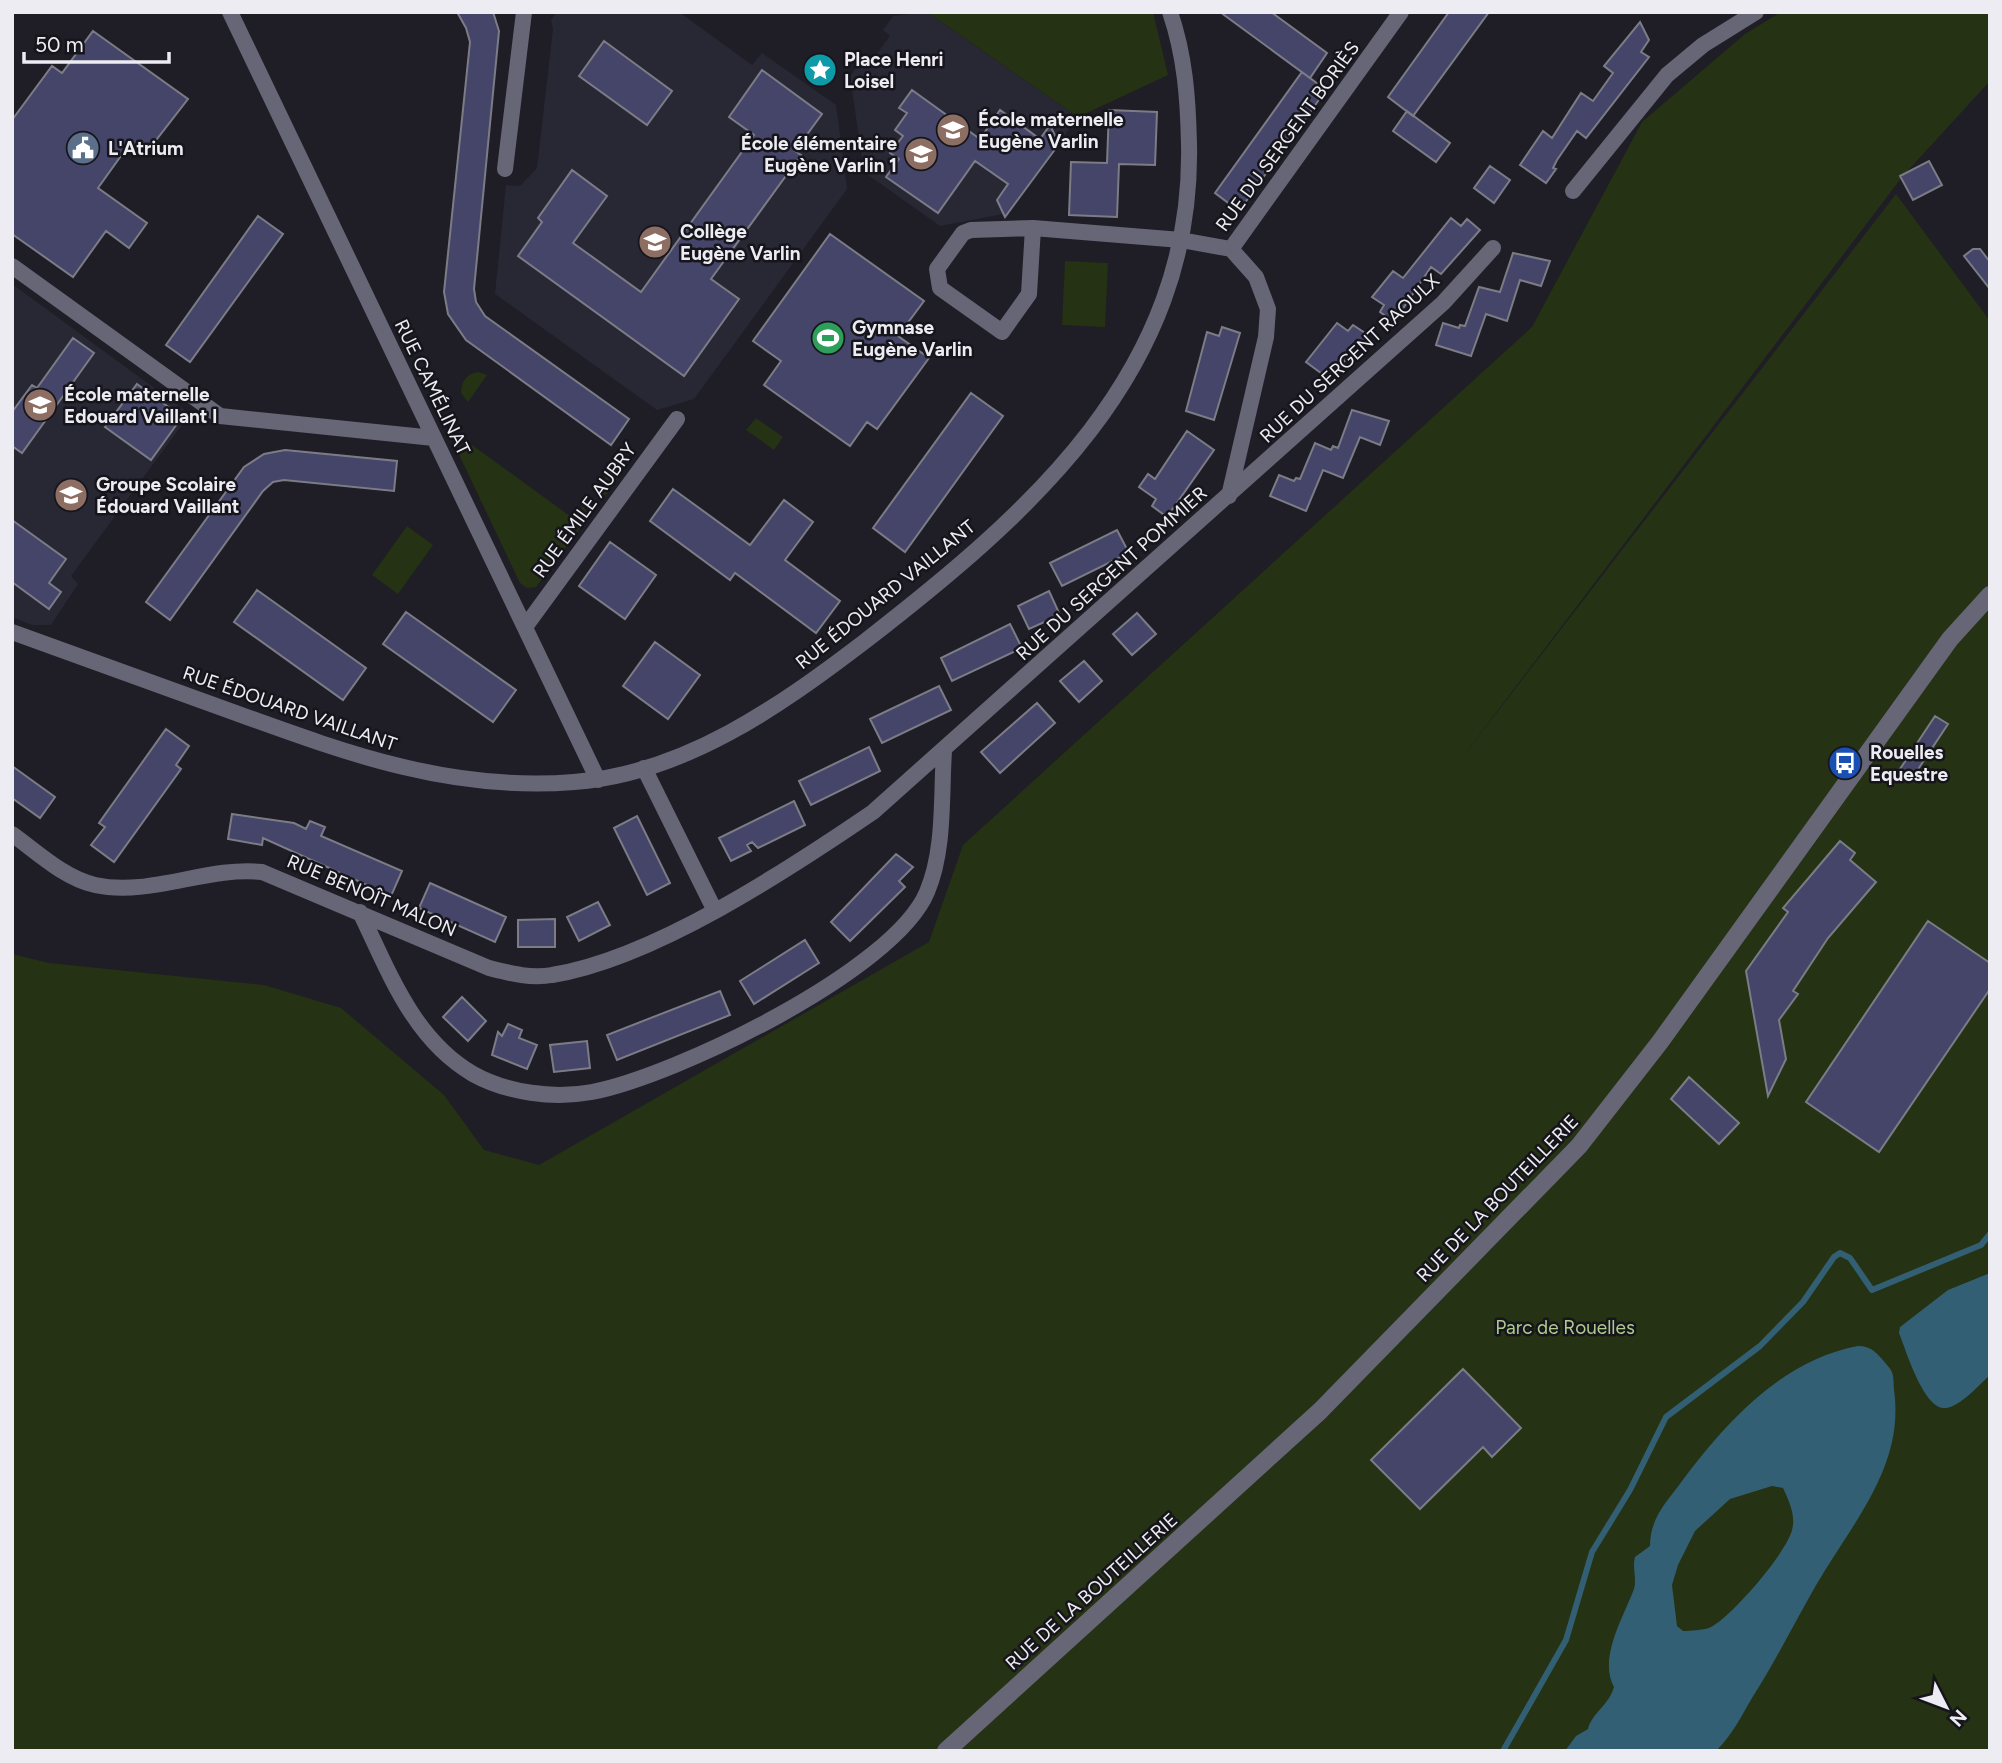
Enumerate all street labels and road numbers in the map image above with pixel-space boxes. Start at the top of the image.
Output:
street label: RUE DU SERGENT BORIÈS [1211,37,1364,236]
street label: RUE DU SERGENT RAOULX [1255,269,1444,448]
street label: RUE CAMÉLINAT [390,316,476,459]
street label: RUE ÉMILE AUBRY [528,438,641,582]
street label: RUE DU SERGENT POMMIER [1011,481,1212,665]
street label: RUE ÉDOUARD VAILLANT [791,515,980,674]
street label: RUE ÉDOUARD VAILLANT [180,661,400,756]
street label: RUE BENOÎT MALON [284,849,460,942]
street label: RUE DE LA BOUTEILLERIE [1411,1110,1583,1287]
street label: RUE DE LA BOUTEILLERIE [1001,1508,1182,1675]

